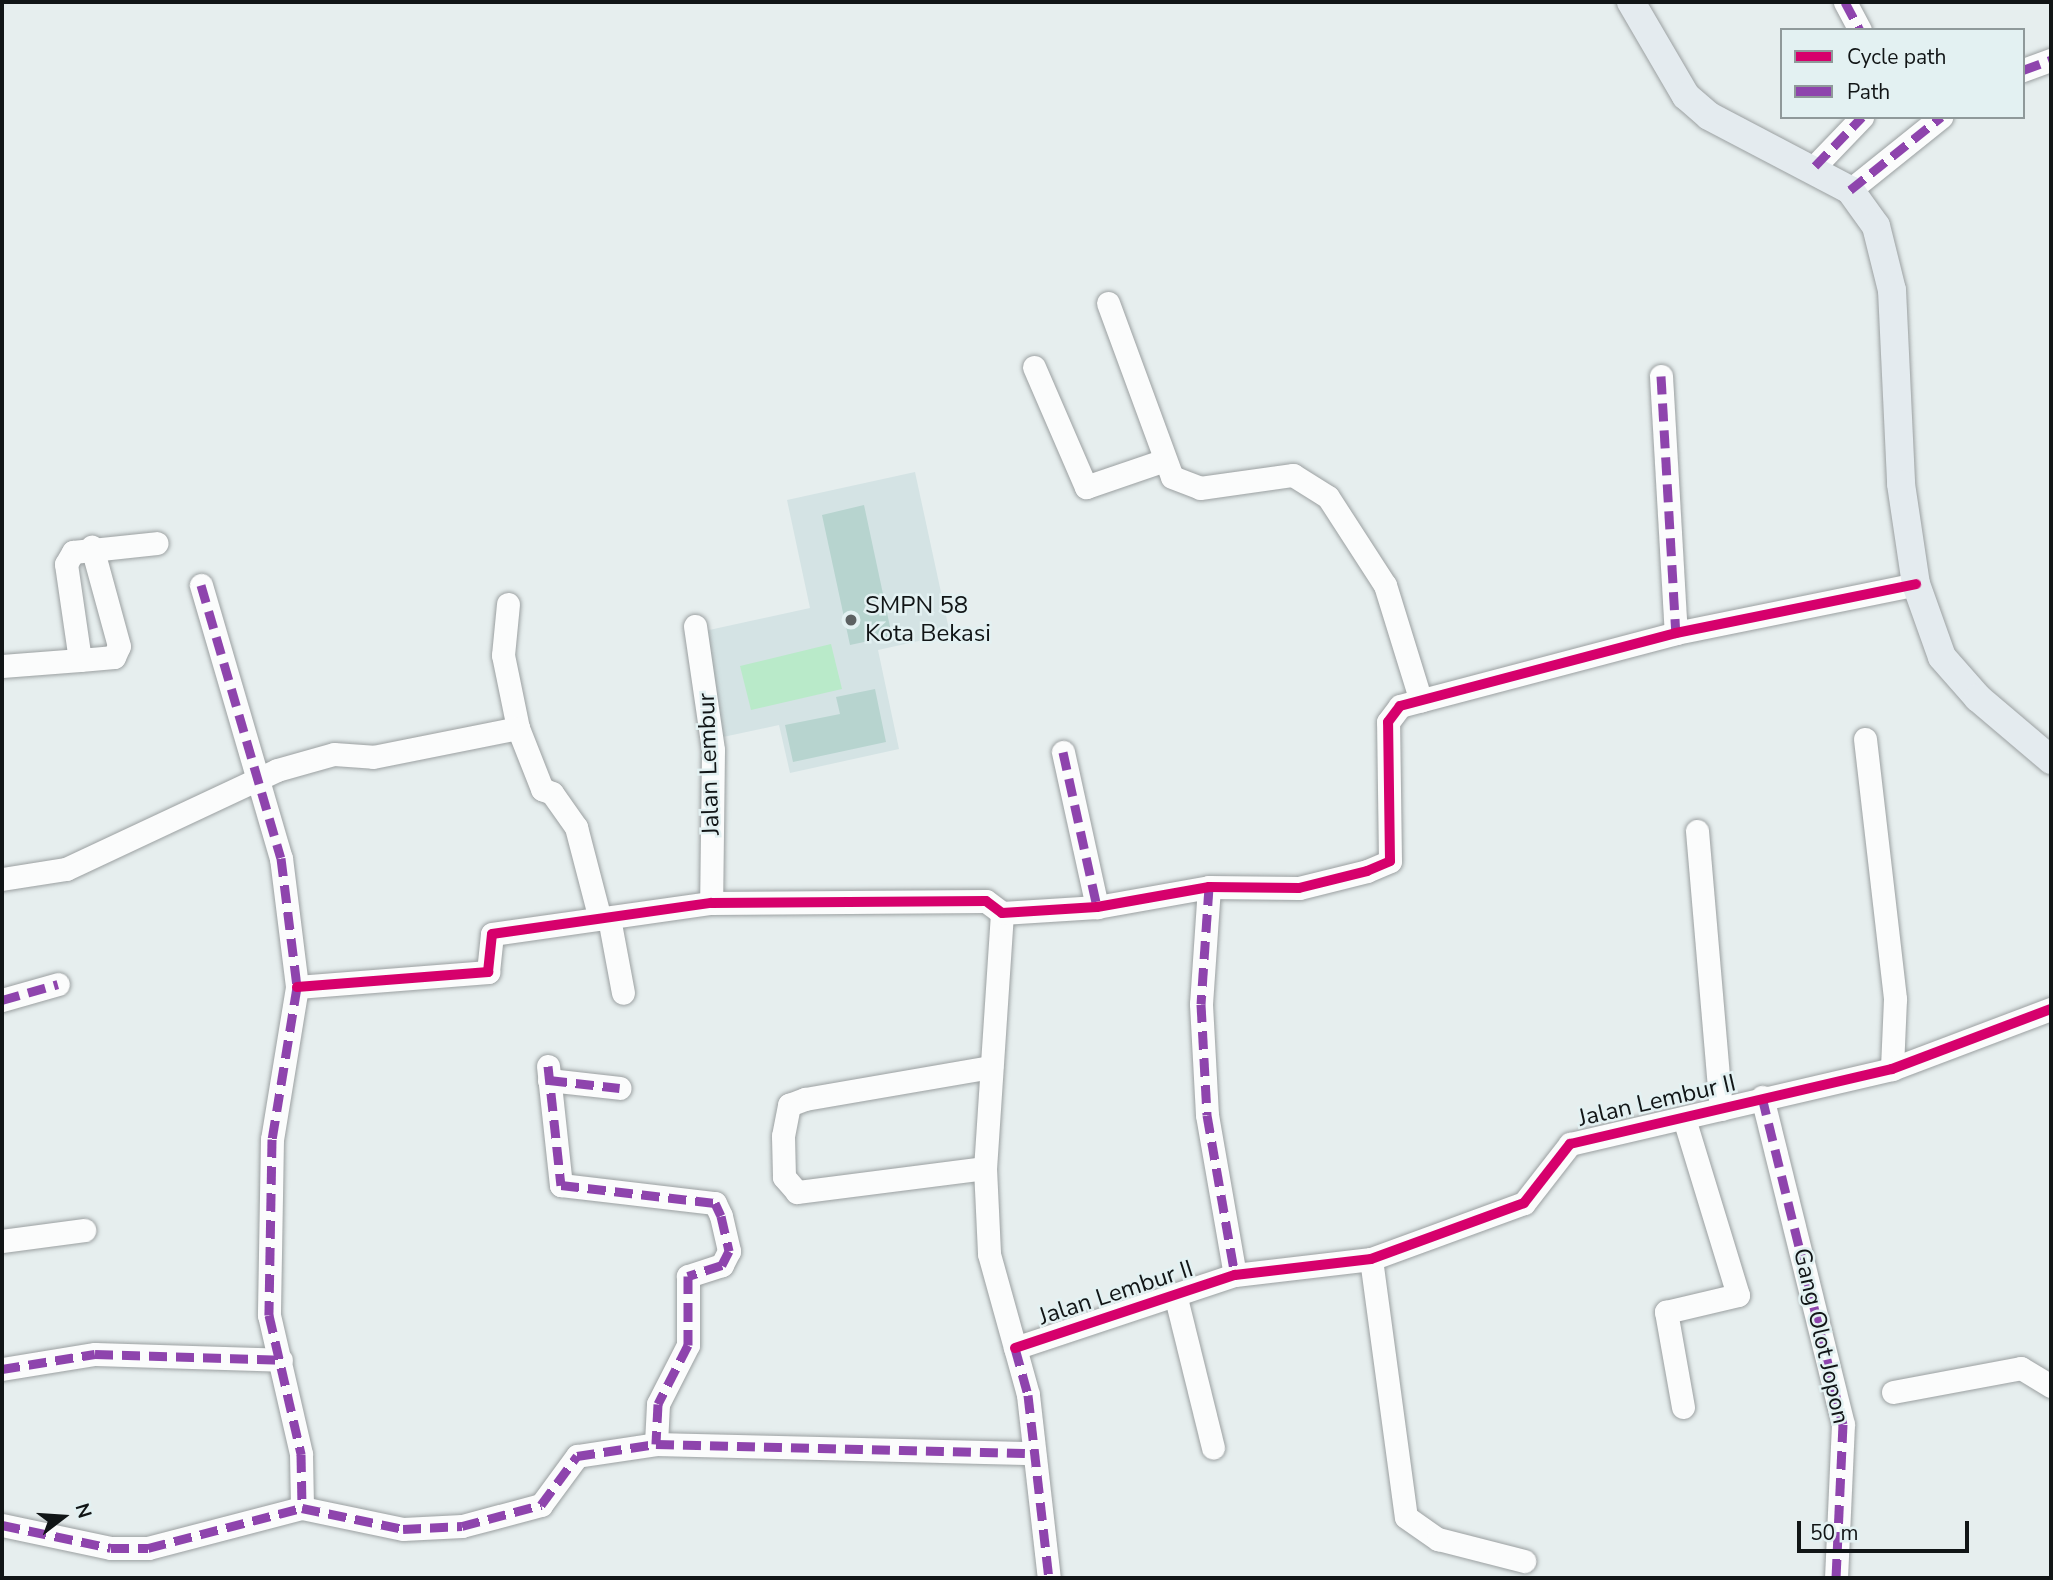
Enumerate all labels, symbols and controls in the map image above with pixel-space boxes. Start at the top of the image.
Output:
legend [1780,28,2025,119]
text: Cycle path [1847,43,1946,71]
text: Path [1847,78,1890,106]
place label: SMPN 58 Kota Bekasi [865,592,991,648]
marker: SMPN 58 Kota Bekasi [843,612,859,628]
street label: Jalan Lembur [692,692,726,836]
street label: Jalan Lembur II [1575,1069,1739,1133]
street label: Gang Olot Jopon [1787,1245,1855,1427]
street label: Jalan Lembur II [1035,1254,1197,1332]
north arrow [28,1482,98,1552]
text: N [69,1500,98,1521]
scale bar [1801,1506,1972,1550]
text: 50 m [1810,1519,1859,1547]

